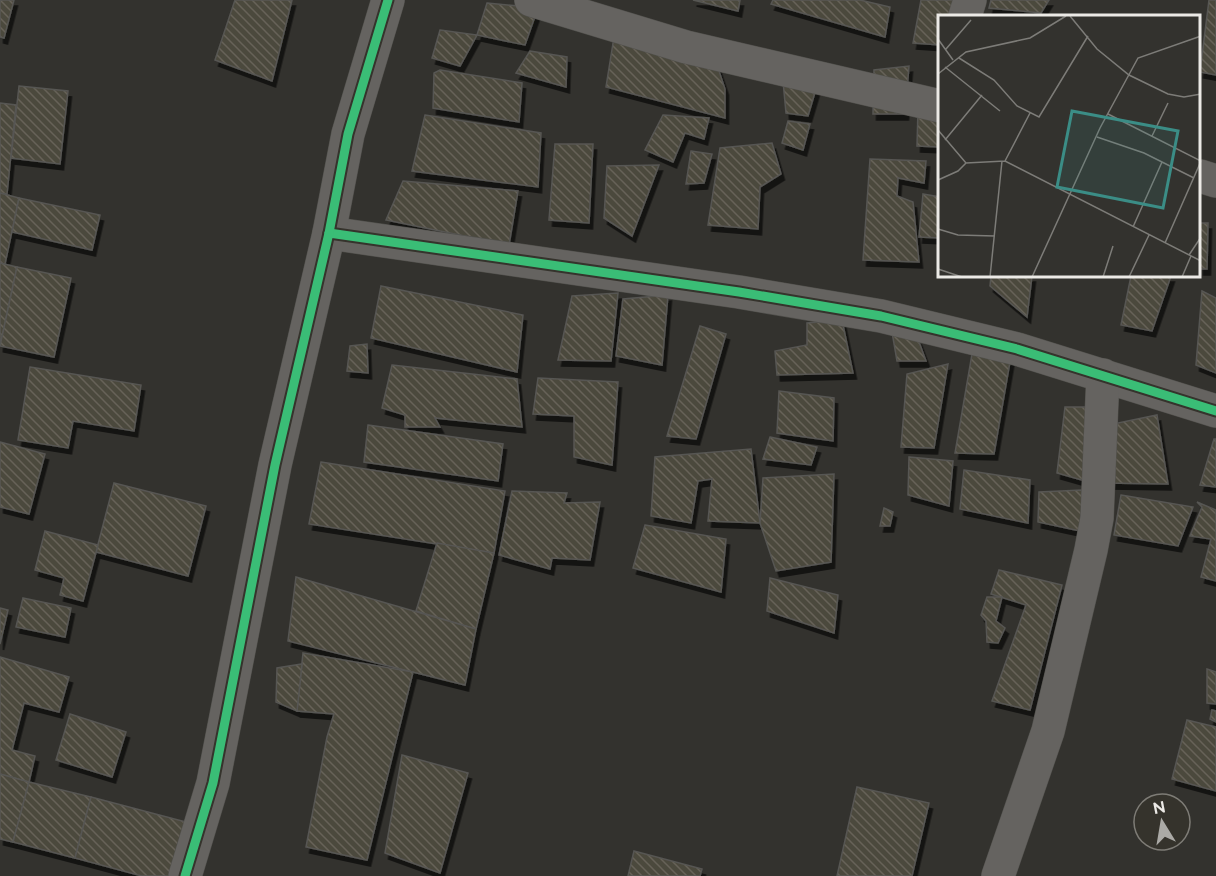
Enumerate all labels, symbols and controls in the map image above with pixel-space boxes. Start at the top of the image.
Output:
inset map [938,15,1201,278]
north arrow [1132,792,1192,852]
text: N [1151,797,1167,818]

